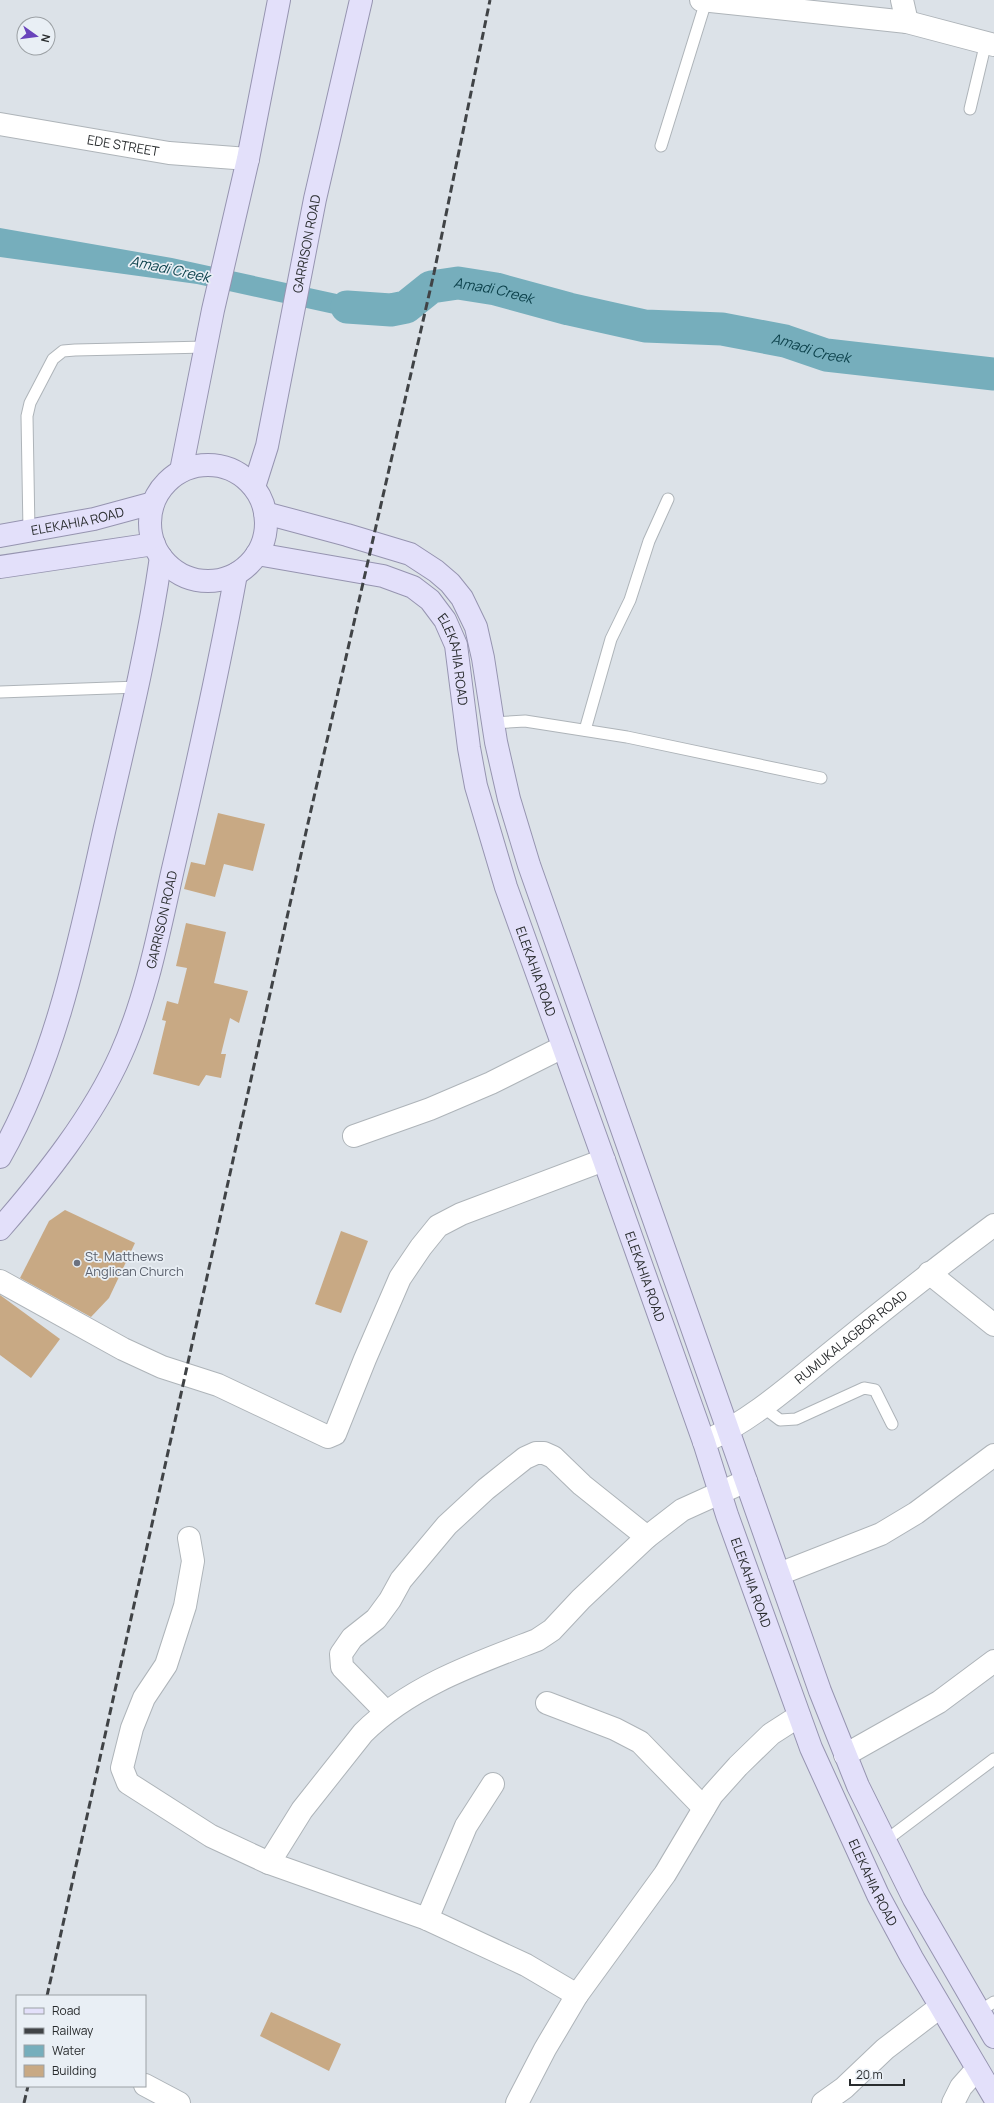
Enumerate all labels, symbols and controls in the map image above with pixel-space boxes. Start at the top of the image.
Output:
north arrow [16,16,56,56]
text: N [38,33,54,44]
street label: EDE STREET [86,130,161,160]
street label: GARRISON ROAD [288,193,325,295]
water label: Amadi Creek [128,251,214,287]
water label: Amadi Creek [452,272,538,308]
water label: Amadi Creek [770,329,853,367]
street label: ELEKAHIA ROAD [30,502,126,539]
street label: ELEKAHIA ROAD [434,609,473,707]
street label: GARRISON ROAD [141,869,181,971]
street label: ELEKAHIA ROAD [512,924,561,1019]
street label: ELEKAHIA ROAD [621,1229,670,1324]
place label: St. Matthews Anglican Church [85,1247,184,1280]
marker: St. Matthews Anglican Church [72,1258,82,1268]
street label: RUMUKALAGBOR ROAD [791,1286,911,1388]
street label: ELEKAHIA ROAD [727,1535,776,1630]
street label: ELEKAHIA ROAD [845,1836,902,1929]
legend [16,1995,146,2087]
text: Road [52,2002,80,2019]
text: Railway [52,2022,94,2039]
text: Water [52,2042,86,2059]
scale bar [850,2061,904,2087]
text: Building [52,2062,96,2079]
text: 20 m [856,2066,883,2083]

